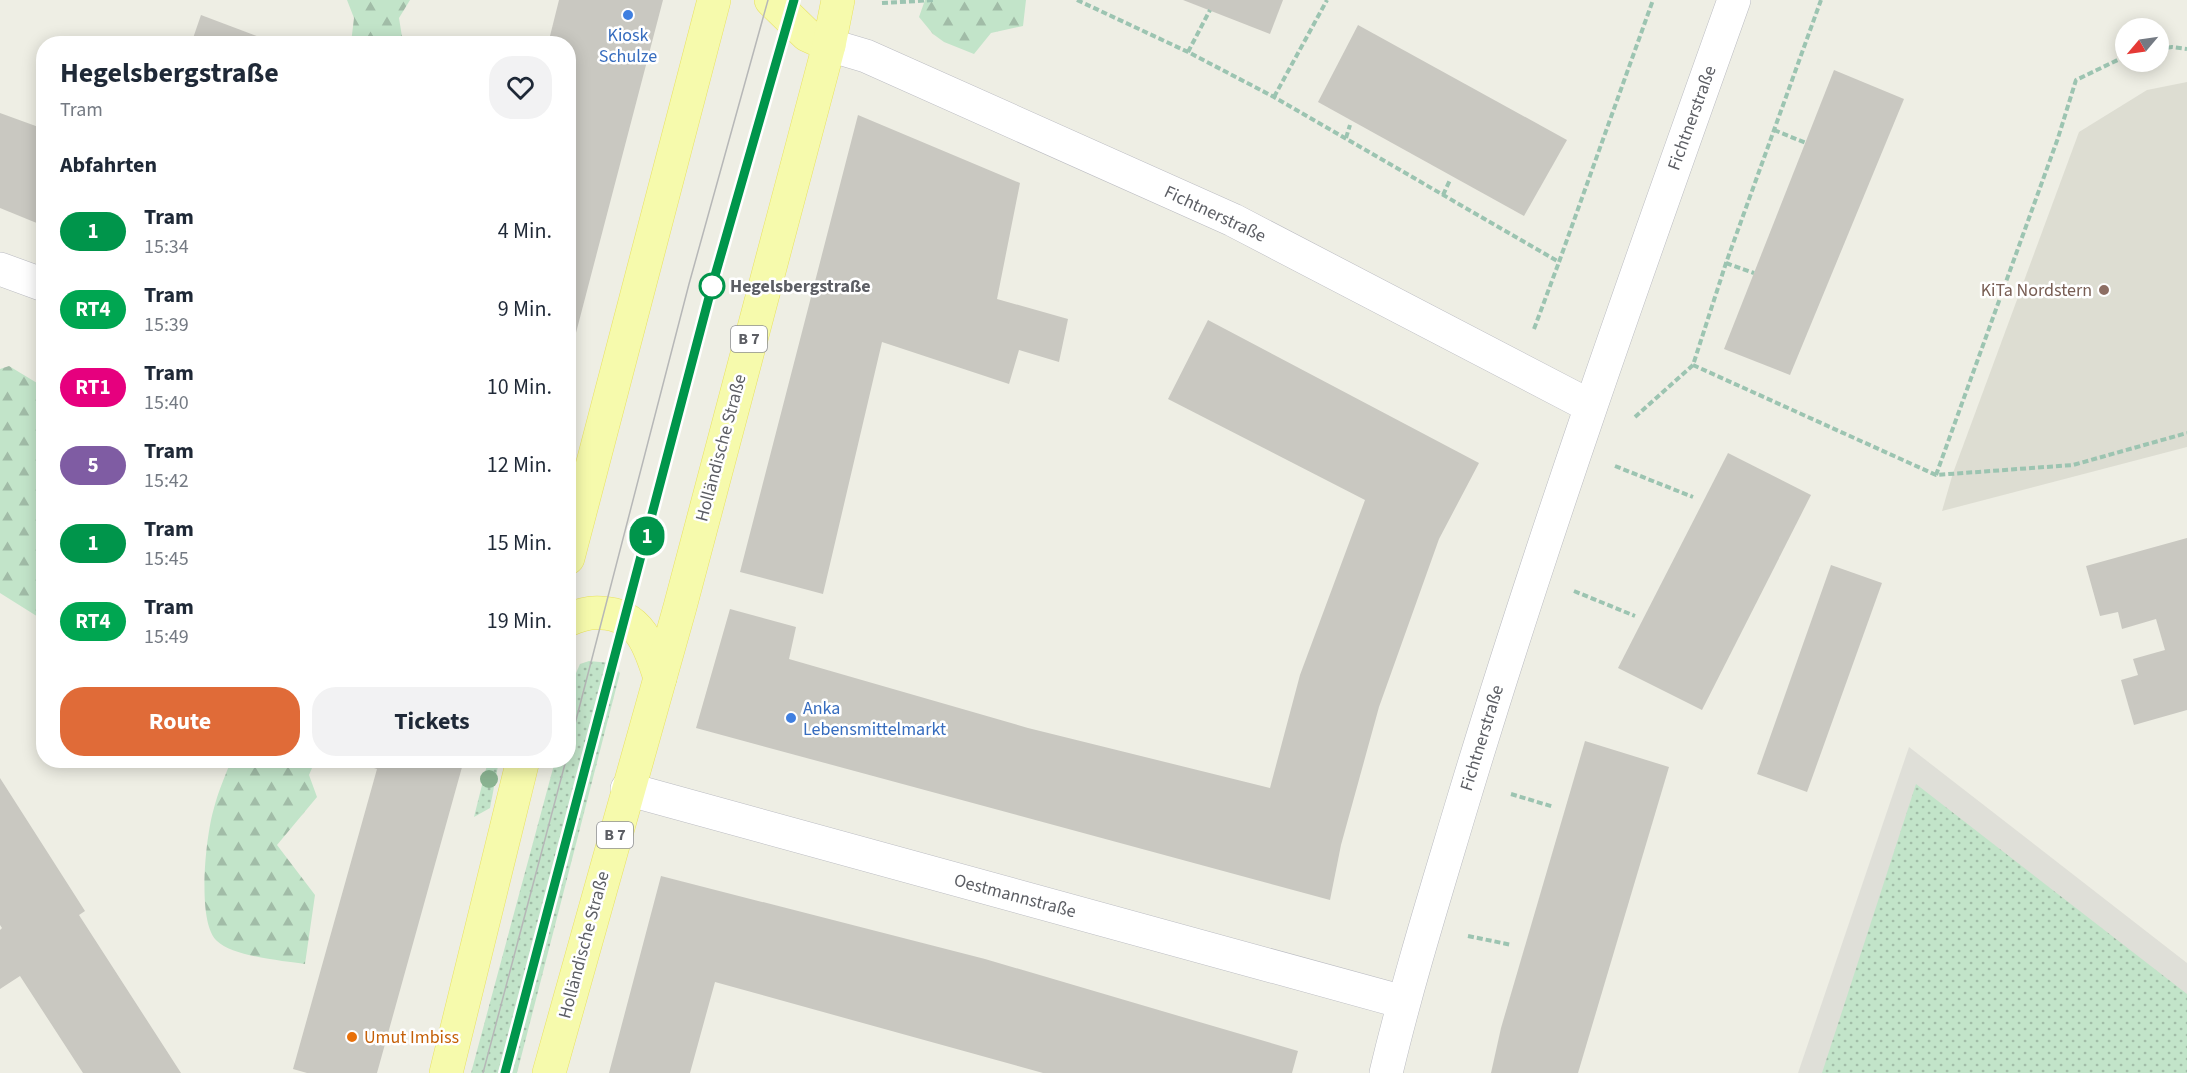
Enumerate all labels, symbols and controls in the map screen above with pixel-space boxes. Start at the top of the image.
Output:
marker: Kiosk Schulze [621,8,635,22]
north arrow [2115,18,2169,72]
map controls [2115,18,2169,72]
place label: Kiosk Schulze [599,23,657,69]
text: Hegelsbergstraße [60,53,279,93]
button: heart [489,56,552,119]
street label: Fichtnerstraße [1661,62,1723,174]
text: Tram [60,96,103,124]
text: Abfahrten [60,149,157,181]
street label: Fichtnerstraße [1160,179,1270,249]
text: Tram [144,201,194,233]
text: 4 Min. [498,215,552,247]
text: 1 [87,216,99,246]
text: 15:34 [144,233,189,261]
marker: Hegelsbergstraße [699,273,725,299]
place label: Hegelsbergstraße [730,274,871,299]
place label: KiTa Nordstern [1981,278,2092,303]
text: Tram [144,279,194,311]
marker: KiTa Nordstern [2097,283,2111,297]
text: 9 Min. [498,293,552,325]
text: RT4 [75,294,111,324]
text: 15:39 [144,311,189,339]
road number: B 7 [731,326,767,352]
text: Tram [144,357,194,389]
text: 10 Min. [487,371,552,403]
text: RT1 [75,372,111,402]
street label: Holländische Straße [689,372,753,524]
text: 15:40 [144,389,189,417]
text: Tram [144,435,194,467]
text: 12 Min. [487,449,552,481]
text: 5 [87,450,99,480]
text: 15:42 [144,467,189,495]
text: Tram [144,513,194,545]
line badge: 1 [628,516,666,556]
text: 1 [641,521,653,551]
text: 15 Min. [487,527,552,559]
text: 1 [87,528,99,558]
text: 15:45 [144,545,189,573]
text: Tram [144,591,194,623]
text: 19 Min. [487,605,552,637]
text: RT4 [75,606,111,636]
text: 15:49 [144,623,189,651]
street label: Fichtnerstraße [1454,682,1510,794]
button: Route [60,687,300,756]
button: Tickets [312,687,552,756]
place label: Anka Lebensmittelmarkt [803,696,946,742]
marker: Anka Lebensmittelmarkt [784,711,798,725]
road number: B 7 [597,822,633,848]
street label: Oestmannstraße [951,868,1079,924]
street label: Holländische Straße [552,869,616,1021]
place label: Umut Imbiss [364,1025,459,1050]
marker: Umut Imbiss [345,1030,359,1044]

